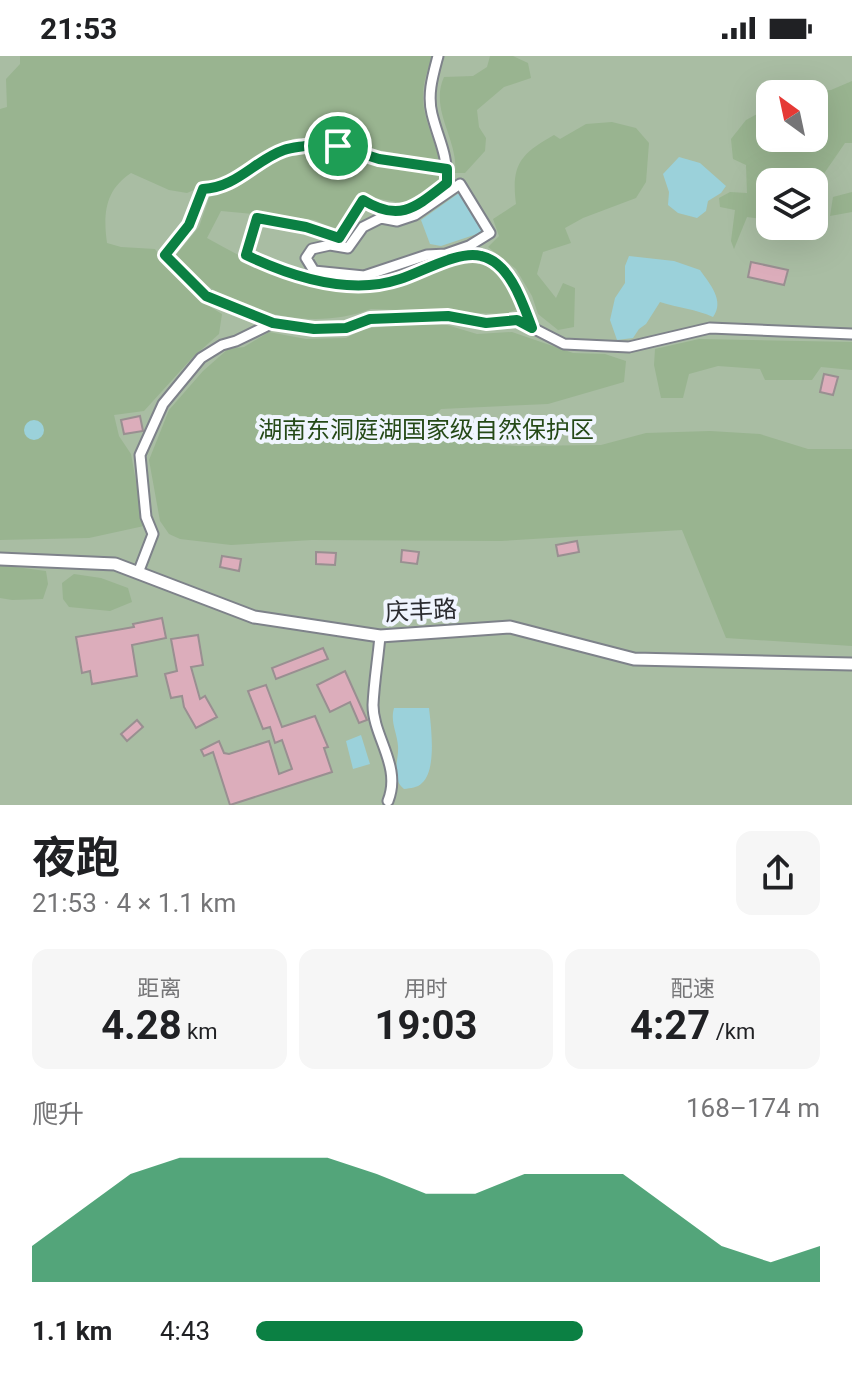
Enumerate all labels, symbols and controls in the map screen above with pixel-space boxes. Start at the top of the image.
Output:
text: 21:53 [40,11,117,46]
north arrow [756,80,828,152]
map controls [756,80,828,240]
pin [304,112,372,180]
icon: arrive [316,124,360,168]
button: layers [756,168,828,240]
park label: 湖南东洞庭湖国家级自然保护区 [258,416,594,444]
street label: 庆丰路 [384,595,458,627]
button: share [736,831,820,915]
text: 夜跑 [32,832,120,884]
text: 21:53 · 4 × 1.1 km [32,888,236,918]
text: 距离 [137,976,181,1001]
text: 用时 [404,976,448,1001]
text: 配速 [671,976,715,1001]
text: 4.28 [101,1002,182,1049]
text: 19:03 [374,1002,478,1049]
text: 4:27 [630,1002,710,1049]
text: km [182,1019,218,1044]
text: /km [710,1019,755,1044]
text: 168–174 m [686,1093,820,1123]
text: 爬升 [32,1099,84,1129]
text: 1.1 km [32,1316,112,1346]
text: 4:43 [160,1316,210,1346]

